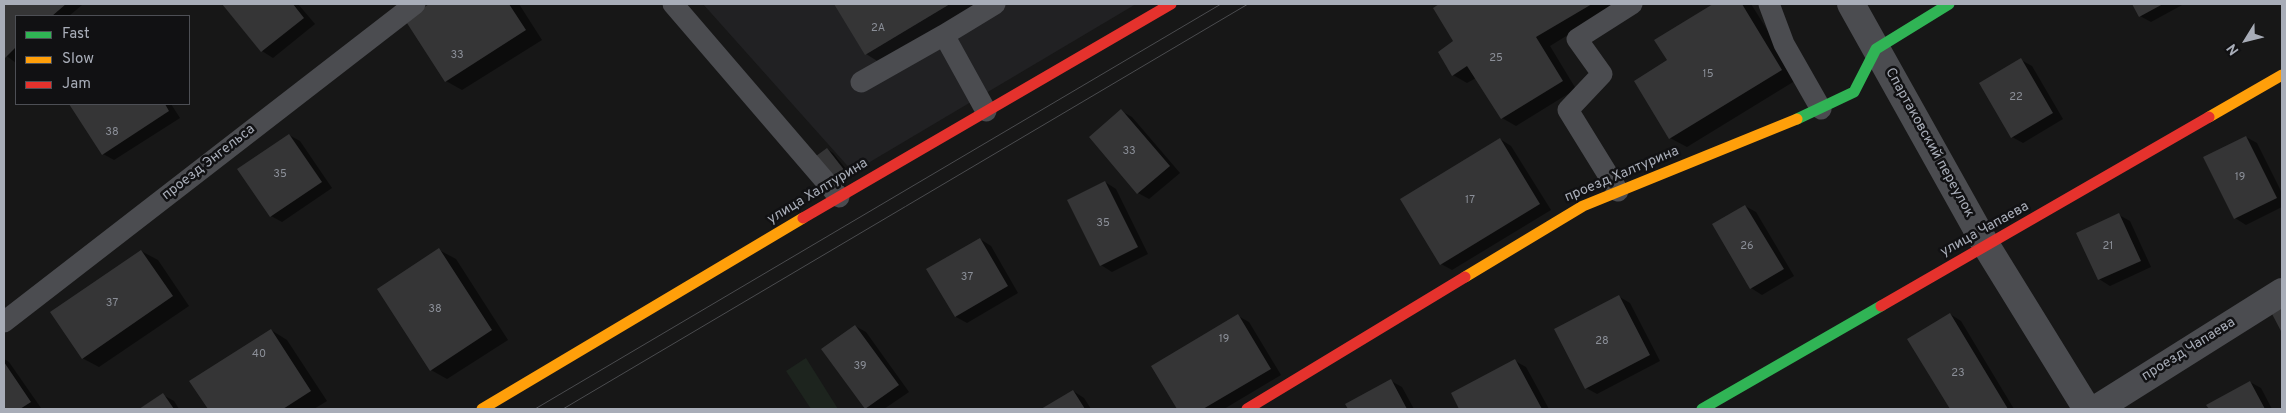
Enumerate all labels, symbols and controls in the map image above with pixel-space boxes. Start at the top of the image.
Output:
legend [15,15,190,105]
north arrow [2221,15,2271,65]
house number: 2А [871,22,885,36]
text: Fast [62,25,90,44]
text: N [2224,40,2243,58]
house number: 33 [450,49,464,63]
text: Slow [62,50,94,69]
house number: 25 [1489,52,1503,66]
street label: Спартаковский переулок [1881,65,1977,221]
house number: 15 [1703,68,1713,82]
text: Jam [62,75,91,94]
house number: 22 [2009,91,2023,105]
street label: проезд Энгельса [159,122,259,204]
house number: 38 [105,126,119,140]
street label: проезд Халтурина [1562,143,1682,207]
house number: 33 [1122,145,1136,159]
street label: улица Халтурина [765,155,871,229]
house number: 35 [273,168,287,182]
house number: 19 [2235,171,2245,185]
house number: 17 [1465,194,1475,208]
street label: улица Чапаева [1938,199,2032,261]
house number: 35 [1096,217,1110,231]
house number: 26 [1740,240,1754,254]
house number: 21 [2103,240,2113,254]
house number: 37 [961,271,973,285]
house number: 37 [106,297,118,311]
house number: 38 [428,303,442,317]
street label: проезд Чапаева [2139,315,2239,385]
house number: 19 [1219,333,1229,347]
house number: 28 [1595,335,1609,349]
house number: 40 [252,348,266,362]
house number: 39 [854,360,866,374]
house number: 23 [1951,367,1965,381]

